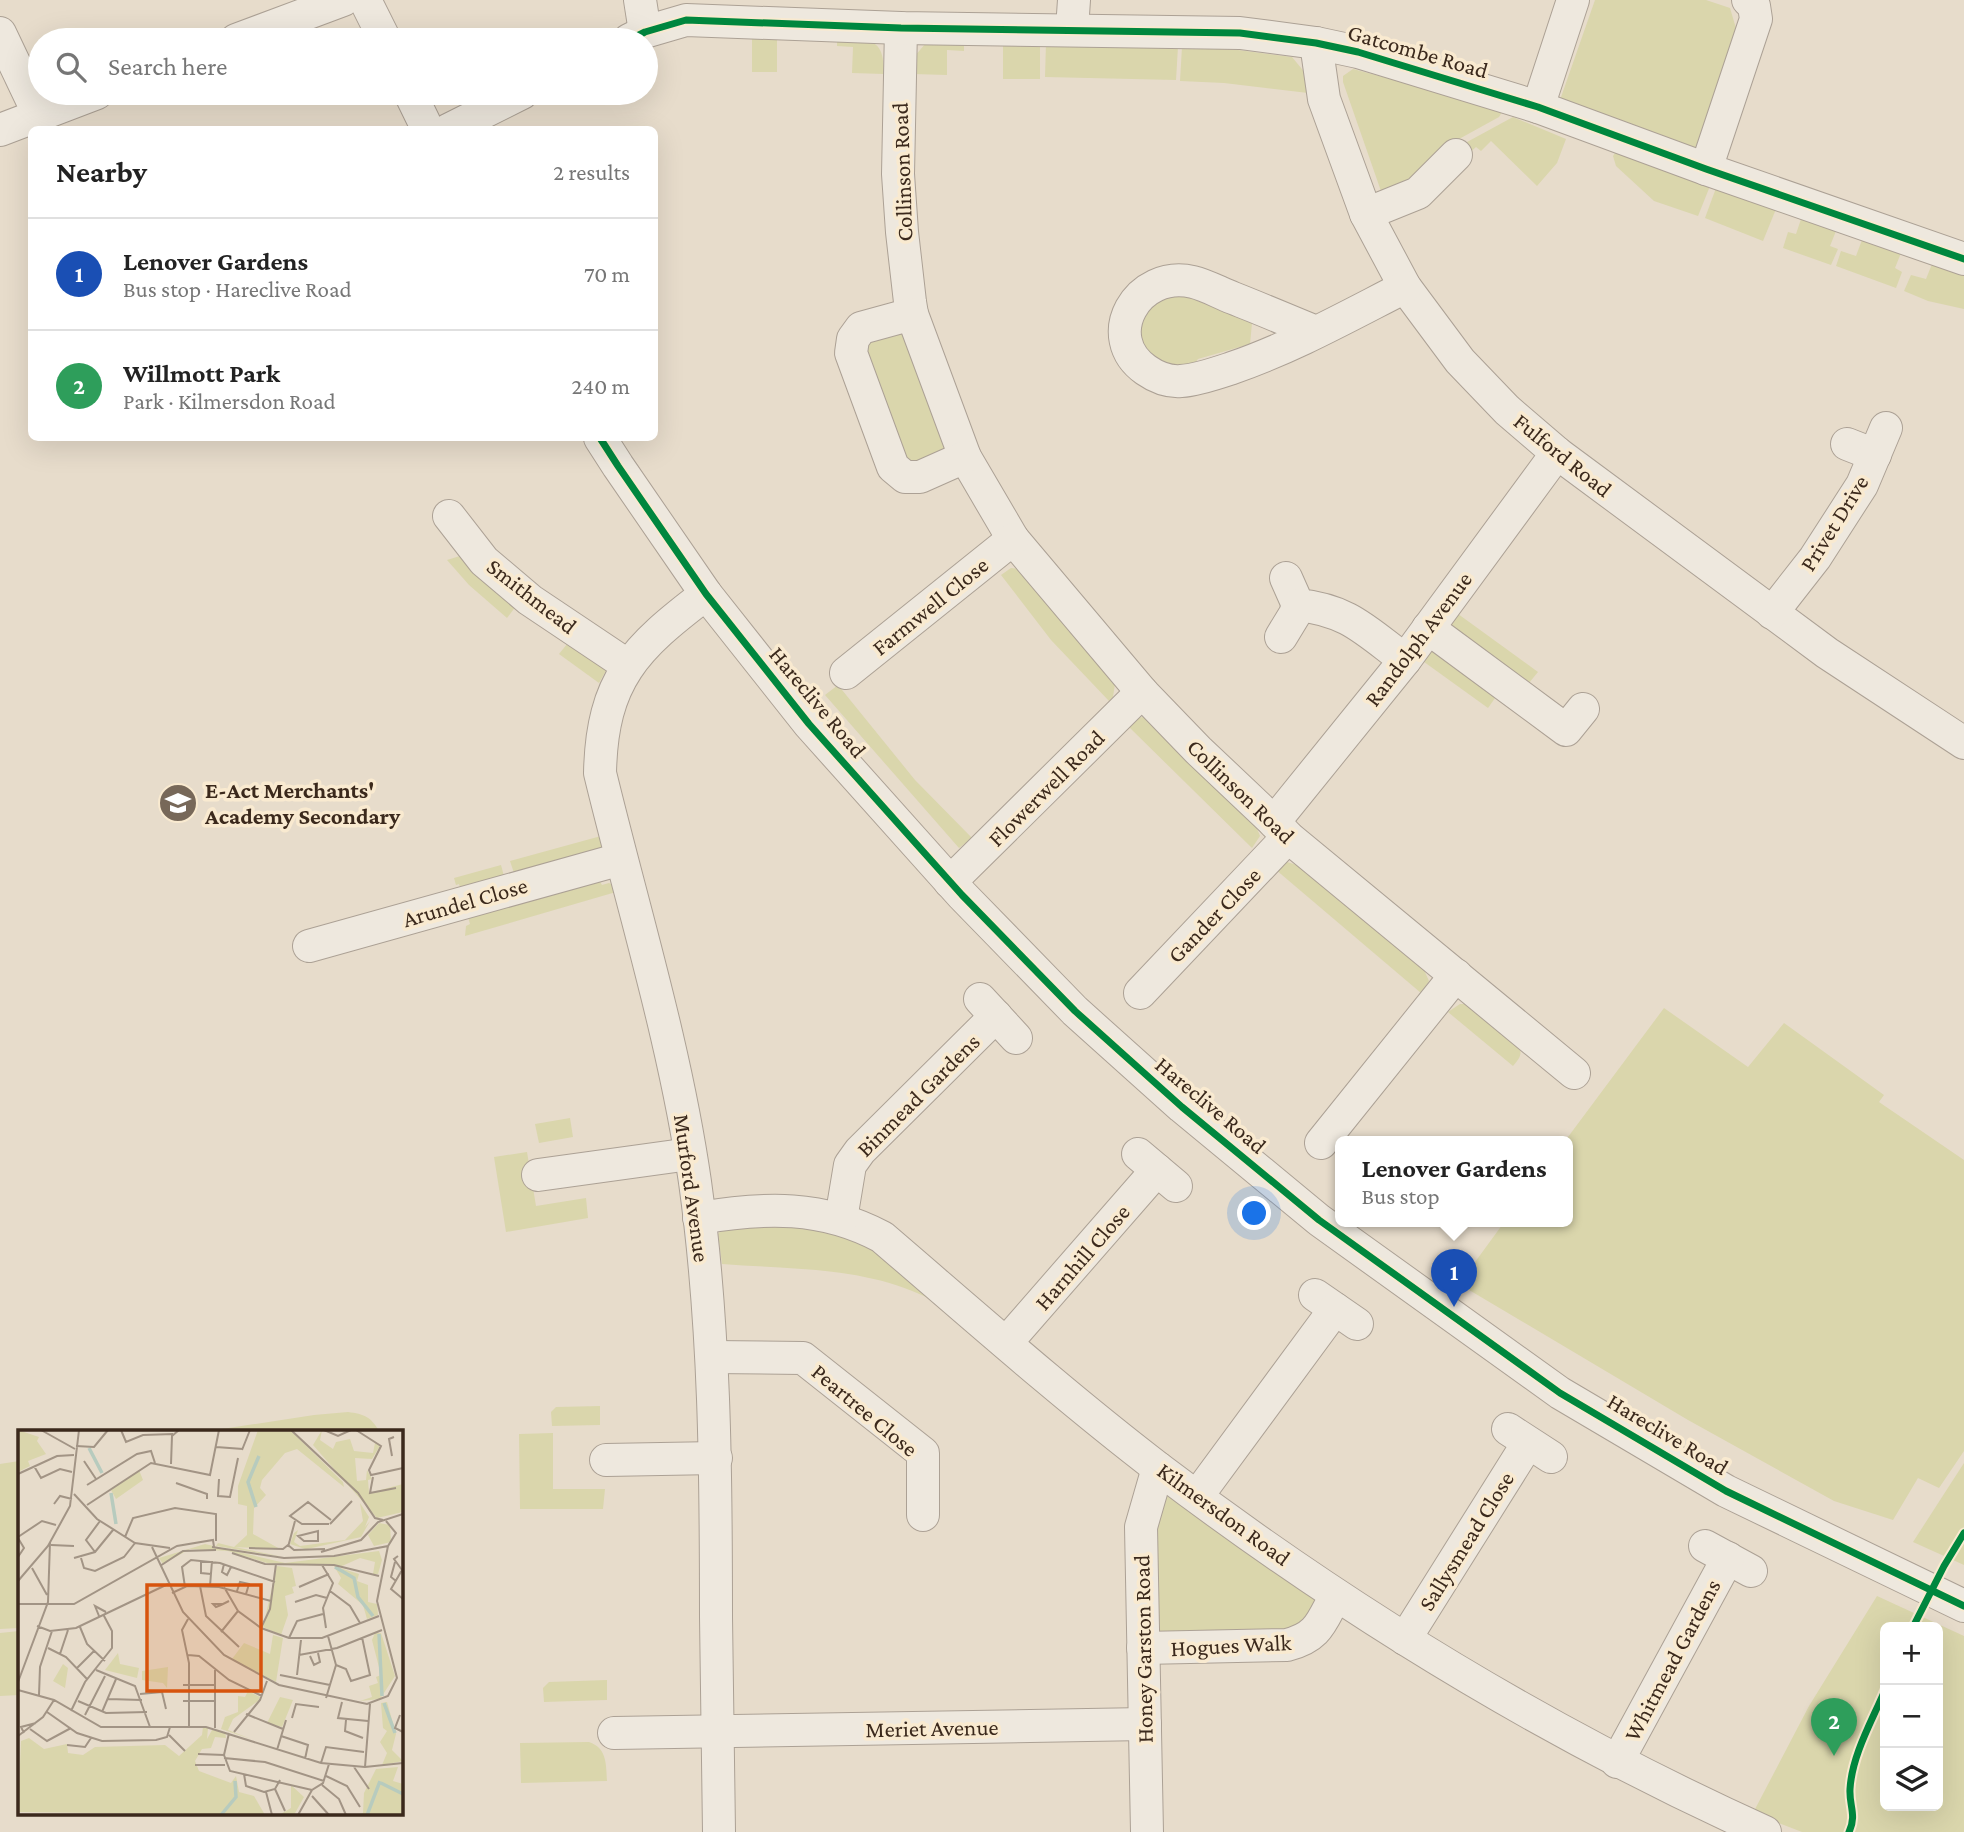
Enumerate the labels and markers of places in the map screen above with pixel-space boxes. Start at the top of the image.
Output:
place label: E-Act Merchants' Academy Secondary [204,777,401,829]
school or university icon: E-Act Merchants' Academy Secondary [157,782,199,824]
pin: 1 [1431,1249,1477,1307]
pin: 2 [1811,1698,1857,1756]

